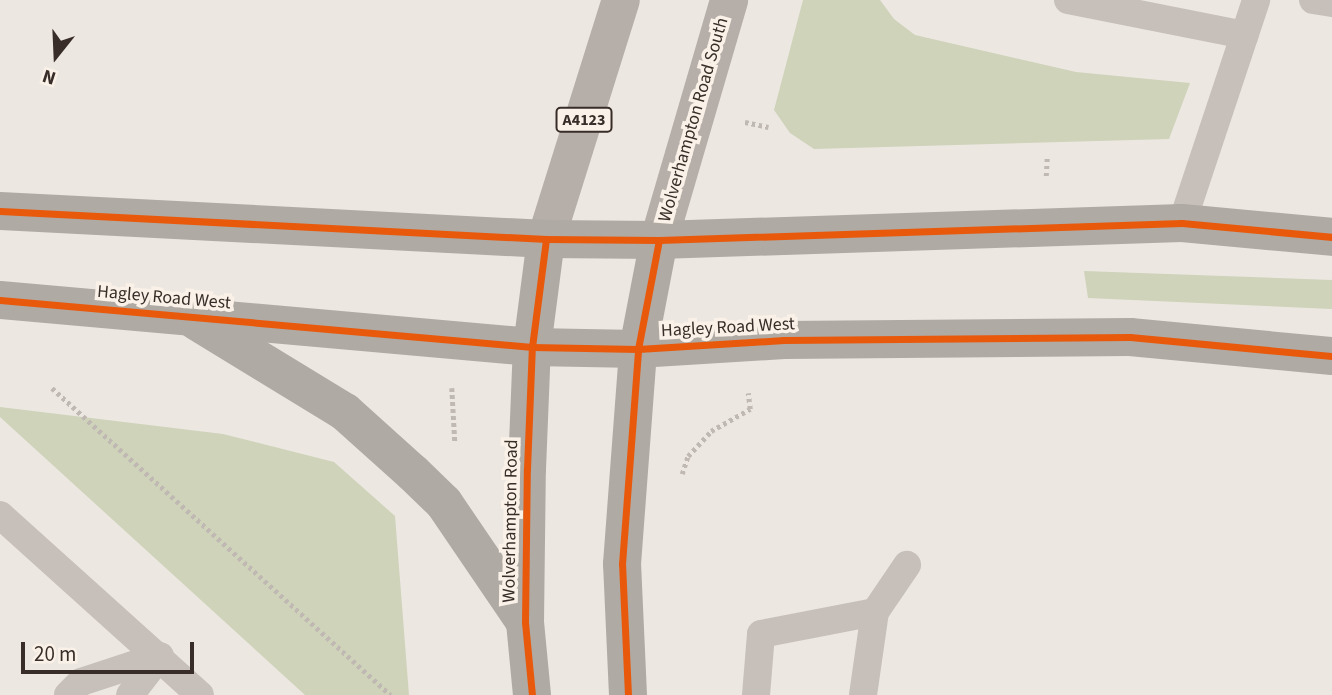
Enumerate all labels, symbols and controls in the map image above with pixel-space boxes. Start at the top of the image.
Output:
street label: Wolverhampton Road South [654,15,734,225]
north arrow [21,21,91,91]
text: N [39,62,60,91]
road number: A4123 [554,108,614,132]
street label: Hagley Road West [96,281,232,315]
street label: Hagley Road West [660,314,796,342]
street label: Wolverhampton Road [499,439,523,603]
scale bar [24,628,198,672]
text: 20 m [34,639,76,669]

